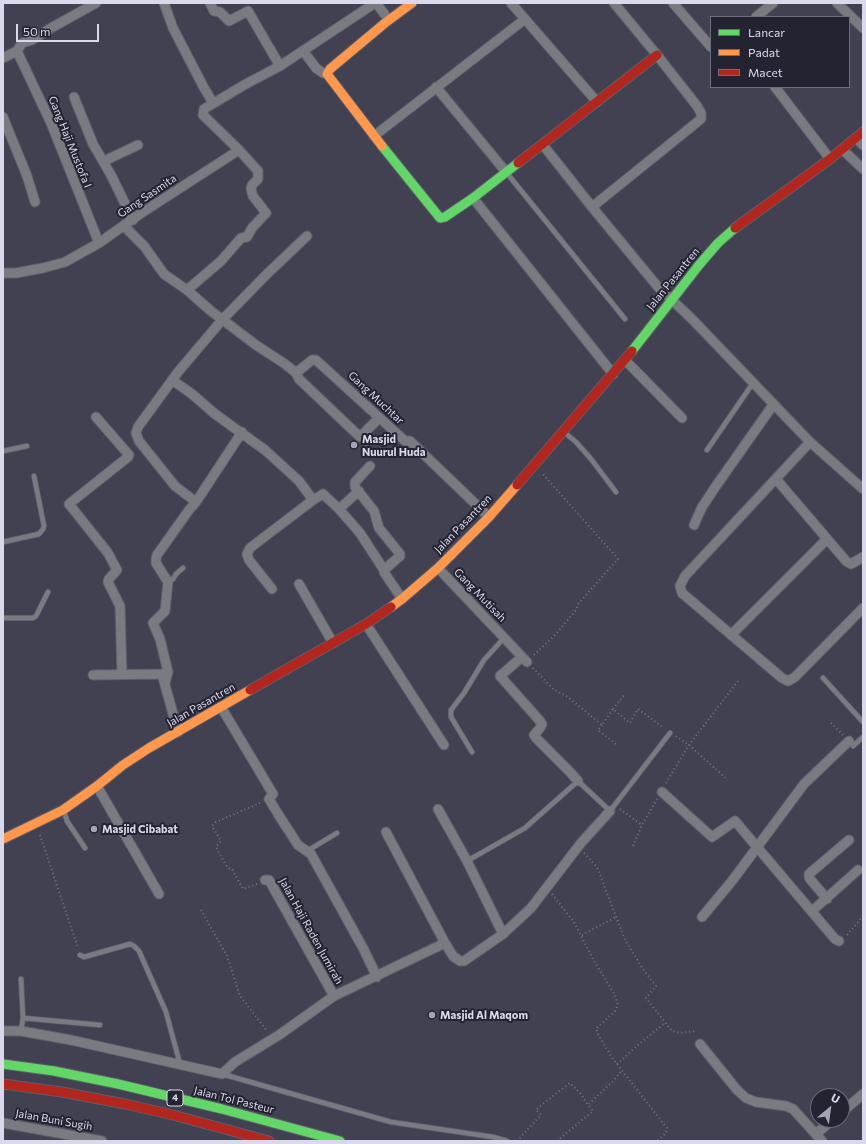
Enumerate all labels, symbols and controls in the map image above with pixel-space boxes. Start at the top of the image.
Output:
scale bar [18,16,101,42]
legend [710,16,850,88]
text: 50 m [23,24,51,38]
text: Lancar [748,25,785,39]
text: Padat [748,45,780,59]
text: Macet [748,65,783,79]
street label: Gang Haji Mustofa I [46,94,94,190]
street label: Gang Sasmita [115,171,179,221]
street label: Jalan Pasantren [644,245,702,313]
street label: Gang Muchtar [345,369,407,427]
place label: Masjid Nuurul Huda [362,432,425,458]
marker: Masjid Nuurul Huda [349,440,359,450]
street label: Jalan Pasantren [432,492,494,556]
street label: Gang Mutisah [451,566,509,624]
street label: Jalan Pasantren [165,680,237,730]
place label: Masjid Cibabat [102,822,178,836]
marker: Masjid Cibabat [89,824,99,834]
street label: Jalan Haji Raden Jumirah [276,876,346,986]
place label: Masjid Al Maqom [440,1008,528,1022]
marker: Masjid Al Maqom [427,1010,437,1020]
street label: Jalan Tol Pasteur [193,1084,275,1116]
north arrow [810,1088,850,1128]
road number: 4 [167,1090,183,1106]
text: U [829,1090,842,1106]
street label: Jalan Buni Sugih [14,1107,94,1133]

